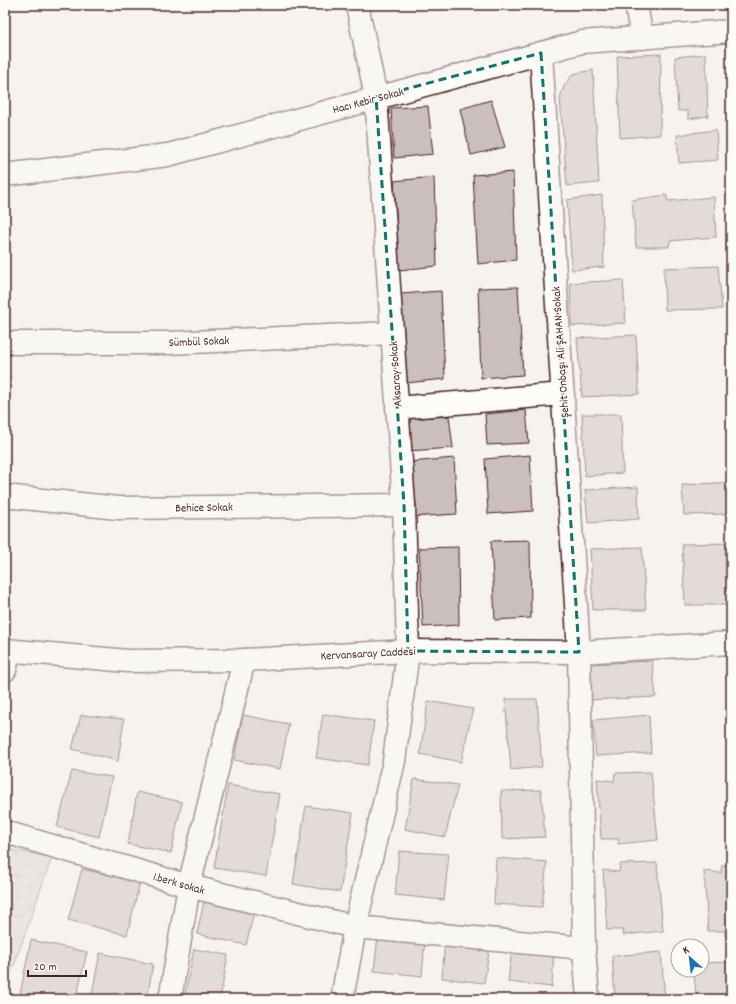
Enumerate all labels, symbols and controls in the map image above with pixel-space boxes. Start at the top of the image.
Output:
street label: Hacı Kebir Sokak [331,84,406,119]
street label: Şehit Onbaşı Ali ŞAHAN Sokak [548,285,575,418]
street label: Sümbül Sokak [168,333,230,352]
street label: Aksaray Sokak [386,340,407,407]
street label: Behice Sokak [175,499,233,518]
street label: Kervansaray Caddesi [320,644,416,665]
street label: 1.berk sokak [151,869,207,900]
north arrow [670,938,710,978]
text: K [680,943,692,959]
scale bar [28,952,86,978]
text: 20 m [34,959,57,976]

